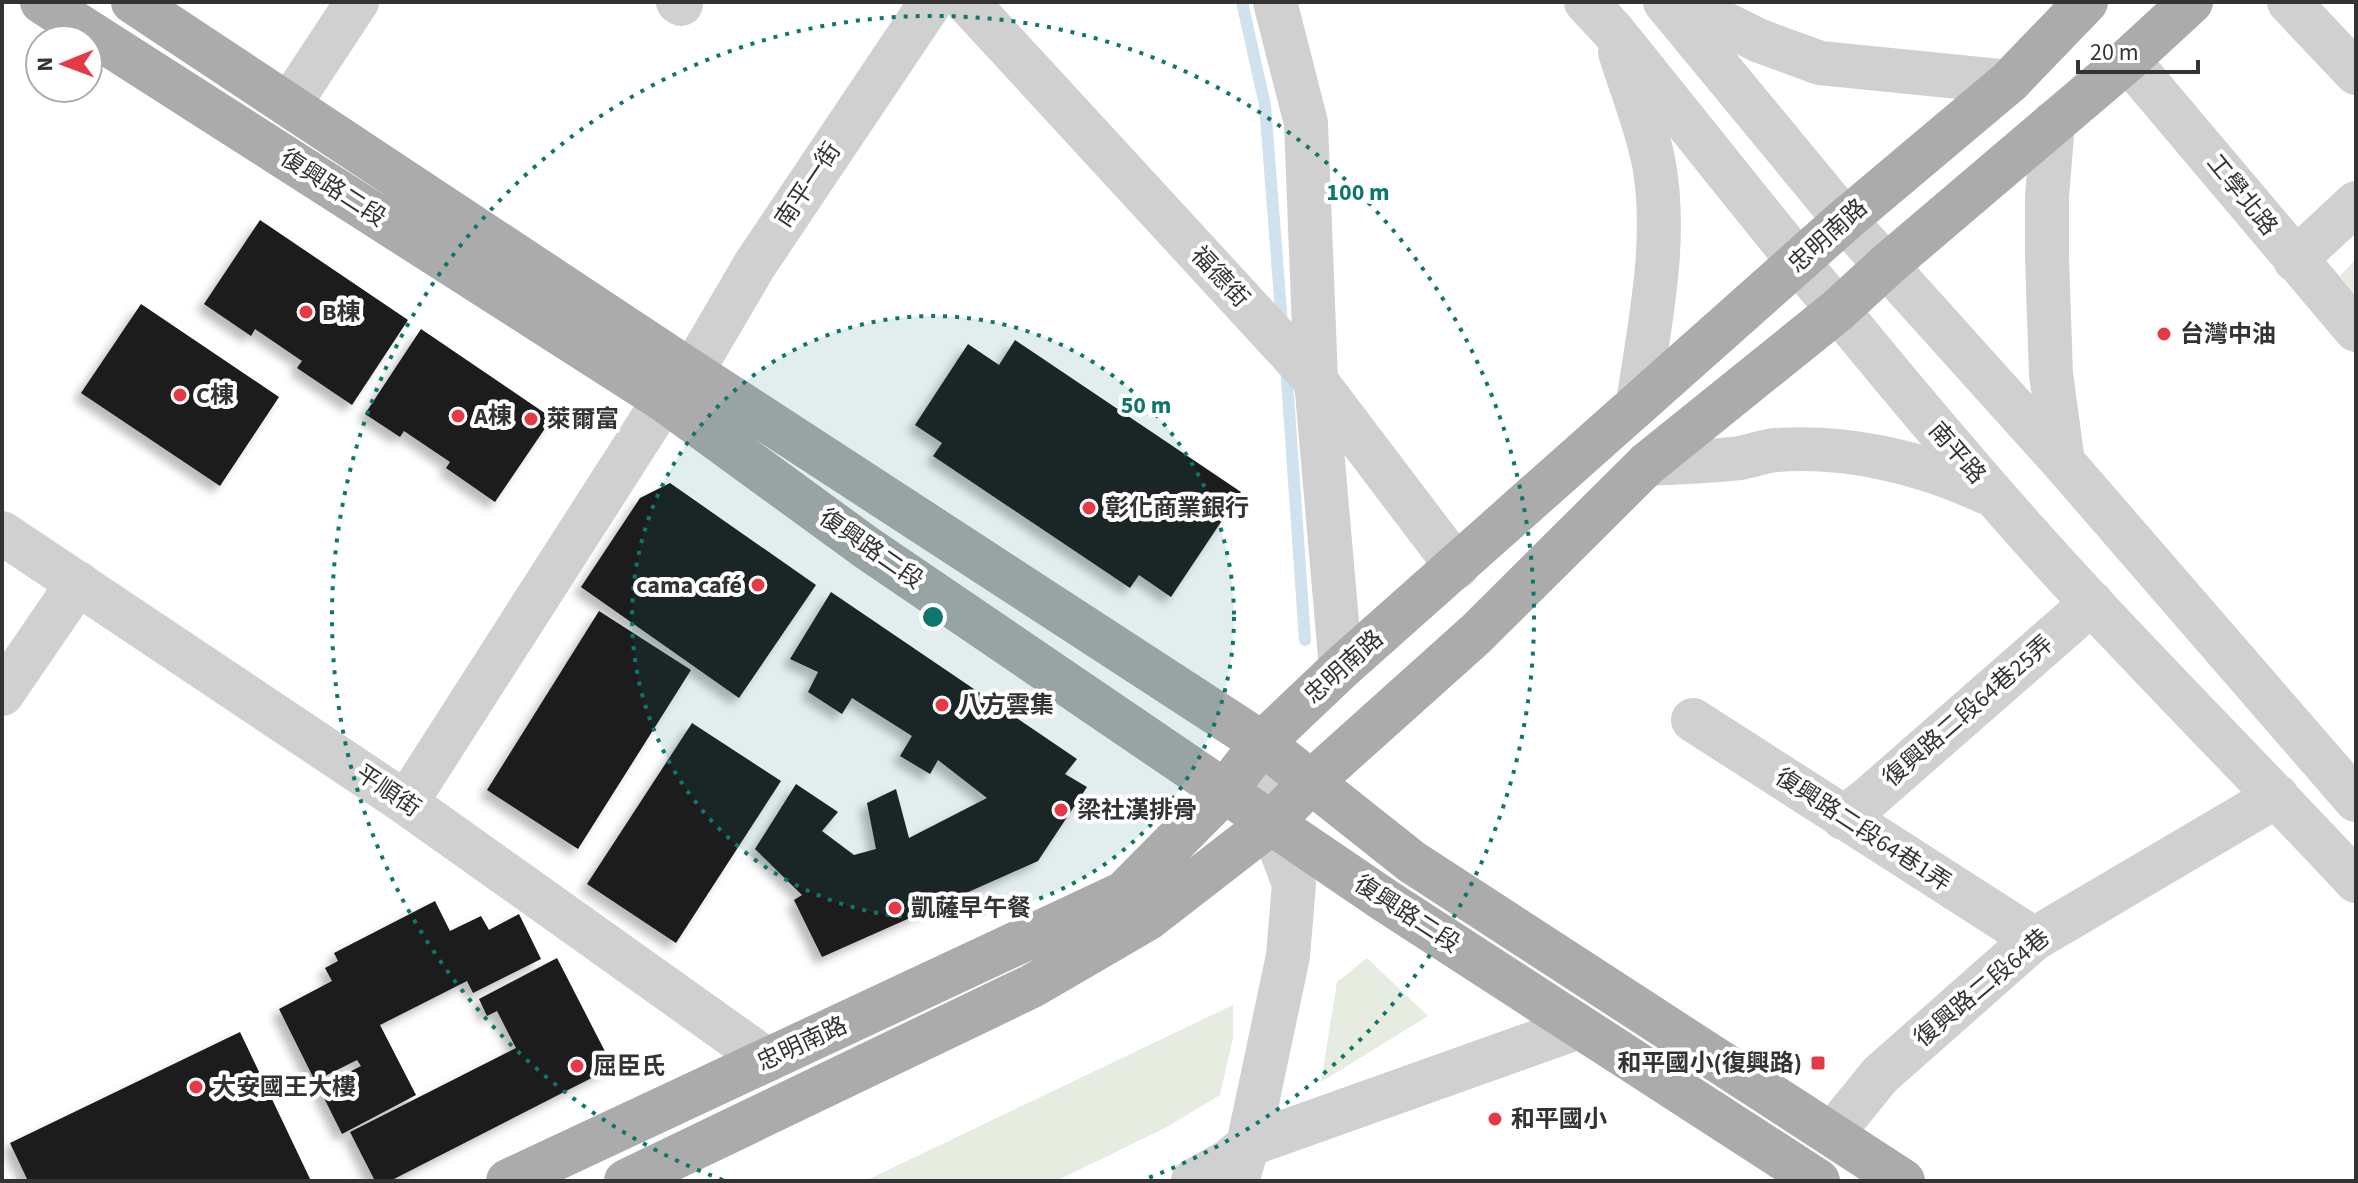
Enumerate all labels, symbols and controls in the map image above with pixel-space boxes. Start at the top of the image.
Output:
north arrow [24,24,104,104]
scale bar [2078,24,2198,74]
text: 20 m [2090,35,2139,70]
text: N [29,57,61,72]
street label: 南平一街 [767,135,849,235]
street label: 復興路二段 [273,141,393,235]
street label: 工學北路 [2198,147,2286,243]
text: 100 m [1326,175,1390,210]
street label: 忠明南路 [1781,191,1875,281]
street label: 福德街 [1183,239,1257,315]
place label: B棟 [322,295,361,330]
marker: B棟 [297,303,315,321]
place label: 台灣中油 [2180,317,2276,352]
marker: 台灣中油 [2155,325,2173,343]
place label: C棟 [196,378,234,413]
marker: C棟 [171,386,189,404]
text: 50 m [1121,388,1171,423]
place label: A棟 [473,399,512,434]
place label: 萊爾富 [547,402,619,437]
marker: A棟 [449,407,467,425]
marker: 萊爾富 [522,410,540,428]
street label: 南平路 [1920,414,1994,492]
place label: 彰化商業銀行 [1105,491,1249,526]
marker: 彰化商業銀行 [1080,499,1098,517]
street label: 復興路二段 [812,500,930,598]
place label: cama café [636,568,742,603]
marker: cama café [749,576,767,594]
centre of rings [919,603,947,631]
street label: 忠明南路 [1297,622,1391,712]
street label: 復興路二段64巷25弄 [1875,627,2061,795]
place label: 八方雲集 [958,688,1054,723]
marker: 八方雲集 [933,696,951,714]
street label: 平順街 [348,756,428,826]
street label: 復興路二段64巷1弄 [1768,760,1958,900]
place label: 梁社漢排骨 [1077,793,1197,828]
marker: 梁社漢排骨 [1052,801,1070,819]
street label: 復興路二段 [1347,867,1467,961]
place label: 凱薩早午餐 [911,891,1031,926]
marker: 凱薩早午餐 [886,899,904,917]
street label: 復興路二段64巷 [1906,921,2058,1055]
street label: 忠明南路 [751,1008,853,1080]
place label: 和平國小(復興路) [1617,1046,1802,1081]
place label: 屈臣氏 [593,1049,665,1084]
marker: 和平國小(復興路) [1809,1054,1827,1072]
marker: 屈臣氏 [568,1057,586,1075]
place label: 大安國王大樓 [212,1070,356,1105]
marker: 大安國王大樓 [187,1078,205,1096]
place label: 和平國小 [1511,1102,1607,1137]
marker: 和平國小 [1486,1110,1504,1128]

